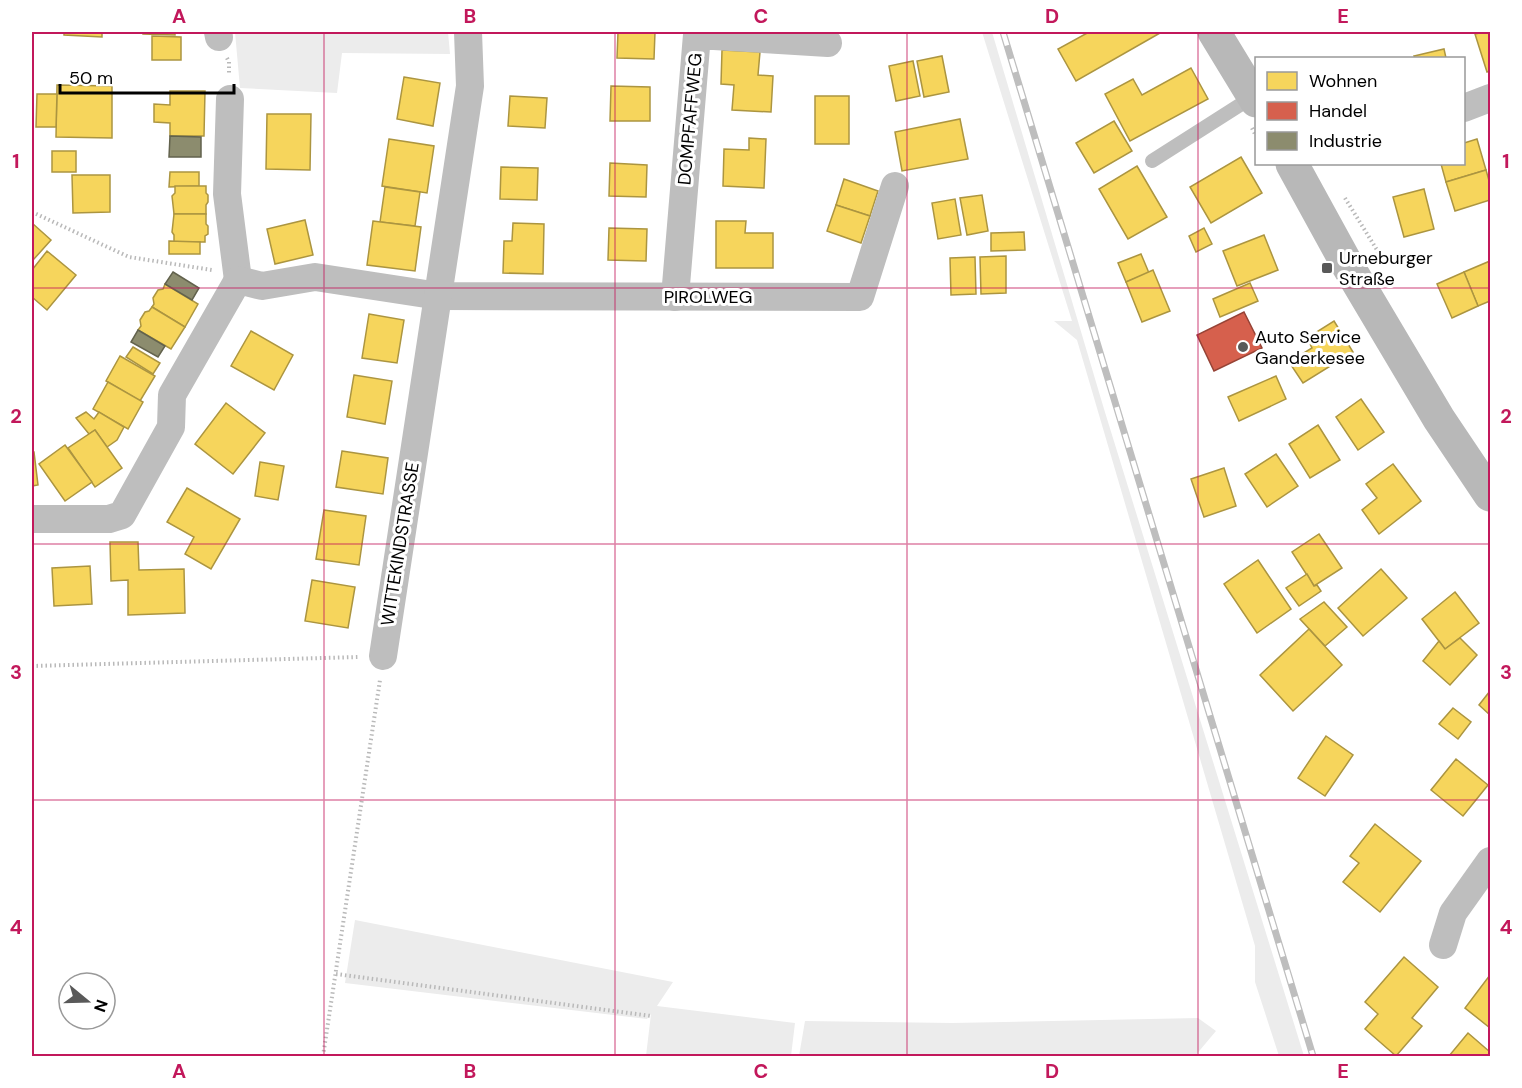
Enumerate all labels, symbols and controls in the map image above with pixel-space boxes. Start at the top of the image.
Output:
text: A [172,3,186,29]
text: B [464,3,476,29]
text: C [754,3,768,29]
text: D [1045,3,1059,29]
text: E [1337,3,1349,29]
street label: DOMPFAFFWEG [672,52,708,186]
scale bar [60,57,234,95]
legend [1255,57,1465,165]
text: 50 m [69,66,113,90]
text: Wohnen [1309,69,1377,93]
text: Handel [1309,99,1367,123]
text: Industrie [1309,129,1382,153]
text: 1 [12,148,20,174]
text: 1 [1502,148,1510,174]
place label: Urneburger Straße [1339,246,1433,291]
marker: Urneburger Straße [1320,261,1334,275]
street label: PIROLWEG [664,285,752,309]
place label: Auto Service Ganderkesee [1255,325,1365,370]
marker: Auto Service Ganderkesee [1236,340,1250,354]
text: 2 [10,403,22,429]
text: 2 [1500,403,1512,429]
street label: WITTEKINDSTRASSE [375,460,425,628]
text: 3 [10,659,22,685]
text: 3 [1500,659,1512,685]
text: 4 [10,914,23,940]
text: 4 [1500,914,1513,940]
north arrow [57,971,117,1031]
text: N [89,997,113,1015]
text: A [172,1058,186,1084]
text: B [464,1058,476,1084]
text: C [754,1058,768,1084]
text: D [1045,1058,1059,1084]
text: E [1337,1058,1349,1084]

